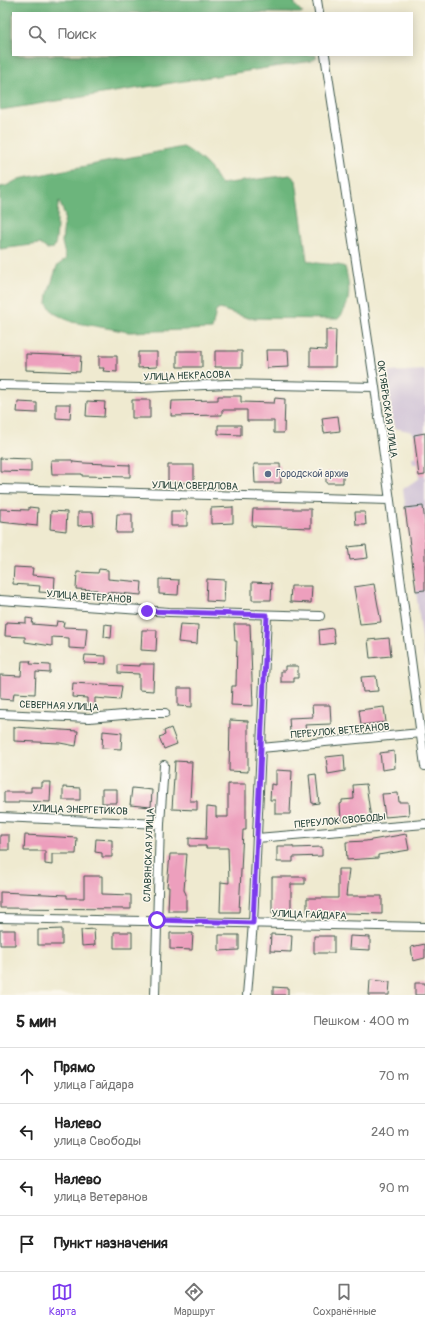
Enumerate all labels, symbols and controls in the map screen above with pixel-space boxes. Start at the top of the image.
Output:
search box [12,12,413,56]
icon: search [26,23,48,45]
text: Поиск [58,25,97,44]
street label: ОКТЯБРЬСКАЯ УЛИЦА [374,359,400,459]
street label: УЛИЦА НЕКРАСОВА [143,368,231,384]
place label: Городской архив [276,468,349,480]
marker: Городской архив [263,469,273,479]
street label: УЛИЦА СВЕРДЛОВА [152,479,239,493]
street label: УЛИЦА ВЕТЕРАНОВ [46,588,132,606]
route end [138,602,156,620]
street label: СЕВЕРНАЯ УЛИЦА [19,699,99,713]
street label: ПЕРЕУЛОК ВЕТЕРАНОВ [290,721,390,741]
street label: УЛИЦА ЭНЕРГЕТИКОВ [32,802,128,818]
street label: СЛАВЯНСКАЯ УЛИЦА [141,807,157,902]
street label: ПЕРЕУЛОК СВОБОДЫ [294,811,386,831]
street label: УЛИЦА ГАЙДАРА [271,907,347,922]
route start [148,911,166,929]
text: 5 мин [16,1011,56,1032]
text: Пешком · 400 m [314,1013,409,1029]
text: Прямо [54,1058,95,1077]
icon: ahead [16,1065,38,1087]
text: 70 m [379,1068,409,1084]
text: улица Гайдара [54,1077,134,1093]
text: Налево [54,1114,101,1133]
icon: left [16,1121,38,1143]
text: 240 m [371,1124,409,1140]
text: улица Свободы [54,1133,141,1149]
text: Налево [54,1170,101,1189]
icon: left [16,1177,38,1199]
text: 90 m [379,1180,409,1196]
text: улица Ветеранов [54,1189,148,1205]
icon: arrive [16,1233,38,1255]
text: Пункт назначения [54,1234,168,1253]
tab: Карта [49,1281,76,1318]
tab: Маршрут [174,1281,215,1318]
tab: Сохранённые [313,1281,376,1318]

